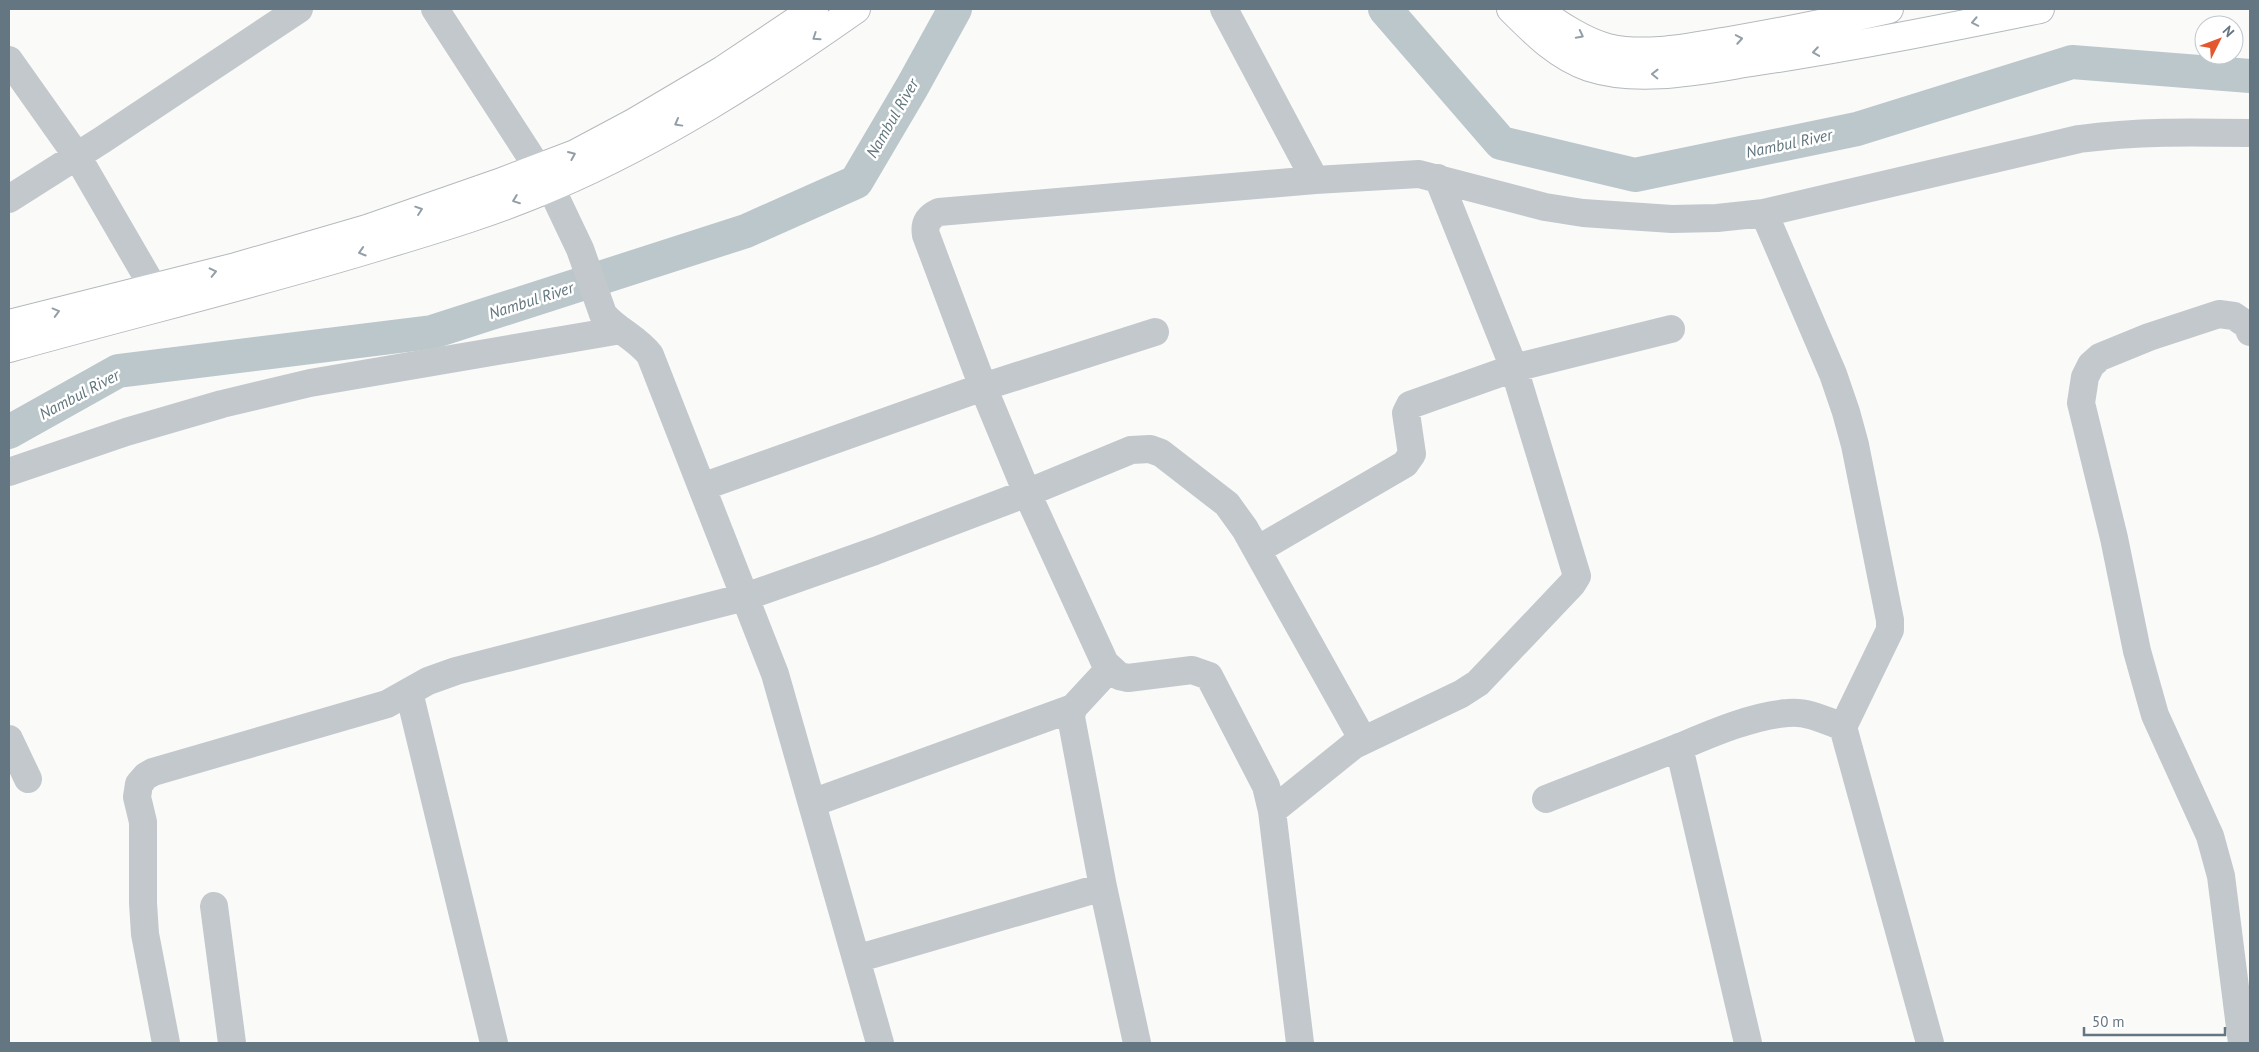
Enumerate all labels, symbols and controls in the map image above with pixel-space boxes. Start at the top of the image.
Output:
north arrow [2194,15,2244,65]
one-way arrow [1971,16,1980,26]
text: N [2219,22,2238,41]
one-way arrow [1575,29,1584,39]
one-way arrow [812,30,821,40]
one-way arrow [1734,34,1743,44]
one-way arrow [1812,47,1820,57]
one-way arrow [1651,68,1659,79]
water label: Nambul River [861,73,924,161]
one-way arrow [675,116,684,126]
water label: Nambul River [1744,124,1836,162]
one-way arrow [567,150,576,161]
one-way arrow [512,194,521,204]
one-way arrow [415,206,423,216]
one-way arrow [359,246,367,256]
one-way arrow [209,267,218,278]
water label: Nambul River [486,276,578,323]
one-way arrow [51,307,59,317]
water label: Nambul River [36,364,124,423]
scale bar [2084,1004,2225,1036]
text: 50 m [2092,1012,2125,1031]

